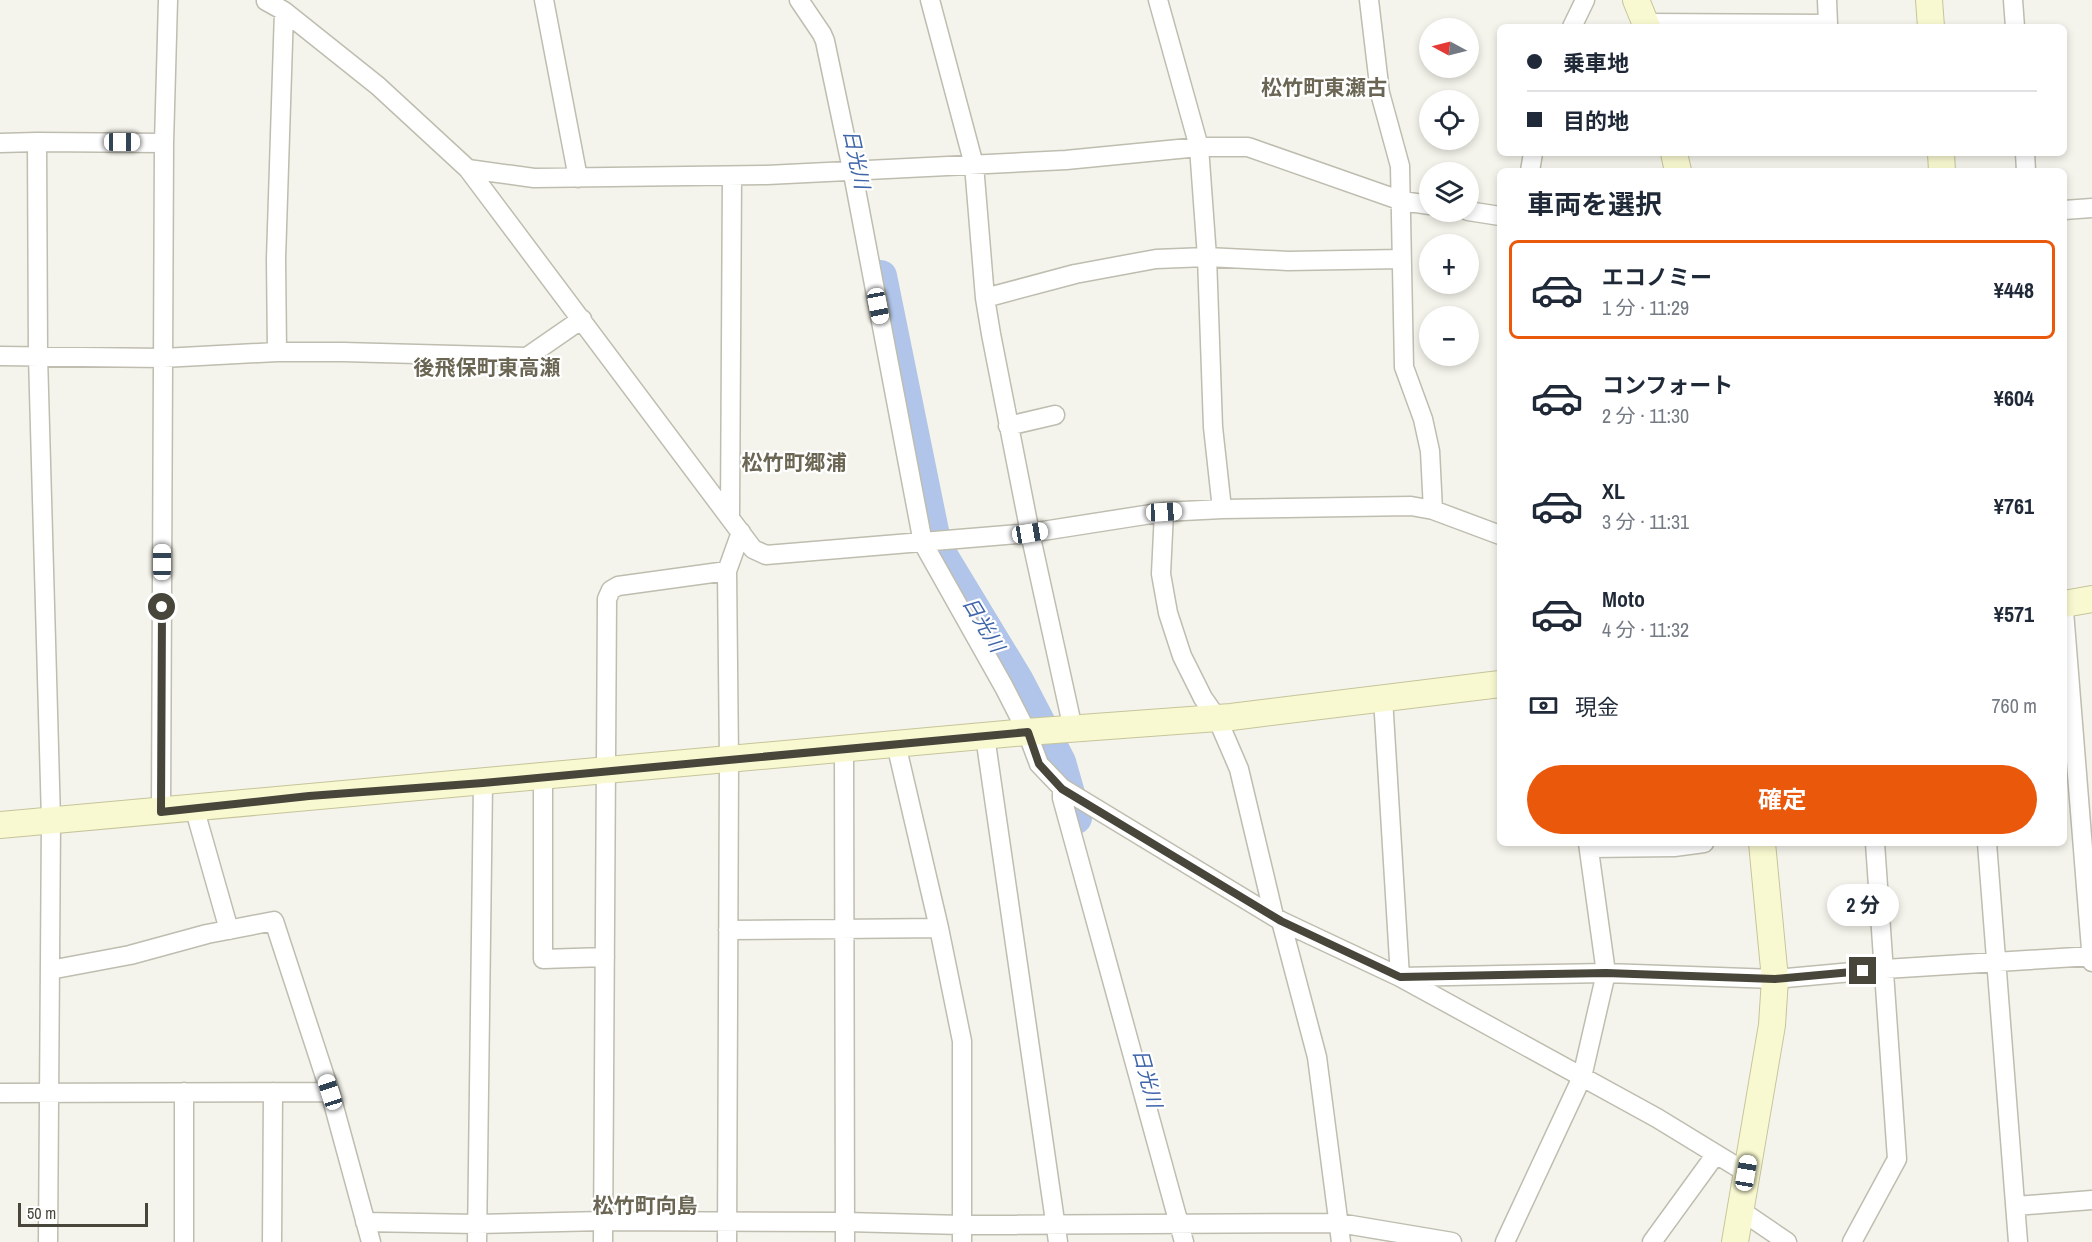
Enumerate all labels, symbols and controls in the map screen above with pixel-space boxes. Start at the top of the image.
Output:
north arrow [1419,18,1479,78]
map controls [1419,18,1479,366]
text: 乗車地 [1563,48,1629,78]
district label: 松竹町東瀬古 [1261,73,1387,102]
button: locate [1419,90,1479,150]
text: 目的地 [1563,106,1629,136]
water label: 日光川 [838,127,877,193]
car [104,133,140,151]
button: layers [1419,162,1479,222]
text: 車両を選択 [1527,186,1662,222]
button: + [1419,234,1479,294]
text: エコノミー [1602,262,1712,292]
icon: car [1530,263,1584,317]
text: ¥448 [1994,275,2034,305]
car [866,287,890,325]
text: 1 分 · 11:29 [1602,294,1689,321]
button: − [1419,306,1479,366]
district label: 後飛保町東高瀬 [414,353,561,382]
text: コンフォート [1602,370,1733,400]
icon: car [1530,371,1584,425]
text: ¥604 [1994,383,2034,413]
text: 2 分 · 11:30 [1602,402,1689,429]
district label: 松竹町郷浦 [742,448,847,477]
text: XL [1602,476,1625,506]
icon: car [1530,479,1584,533]
text: ¥761 [1994,491,2034,521]
car [1146,502,1182,522]
text: 3 分 · 11:31 [1602,508,1689,535]
car [1011,521,1049,545]
car [153,544,171,580]
text: Moto [1602,584,1645,614]
icon: car [1530,587,1584,641]
water label: 日光川 [957,591,1012,658]
route start [148,593,175,620]
text: ¥571 [1994,599,2034,629]
text: 4 分 · 11:32 [1602,616,1689,643]
icon: cash [1527,689,1560,722]
text: 現金 [1575,692,1619,722]
text: 760 m [1991,692,2037,719]
button: 確定 [1527,765,2037,834]
callout: 2 分 [1827,884,1899,926]
text: 2 分 [1846,891,1880,918]
route end [1849,957,1876,984]
water label: 日光川 [1127,1046,1169,1112]
car [316,1072,344,1112]
car [1734,1154,1758,1192]
district label: 松竹町向島 [593,1191,698,1220]
scale bar [18,1200,148,1228]
text: 50 m [27,1202,56,1224]

